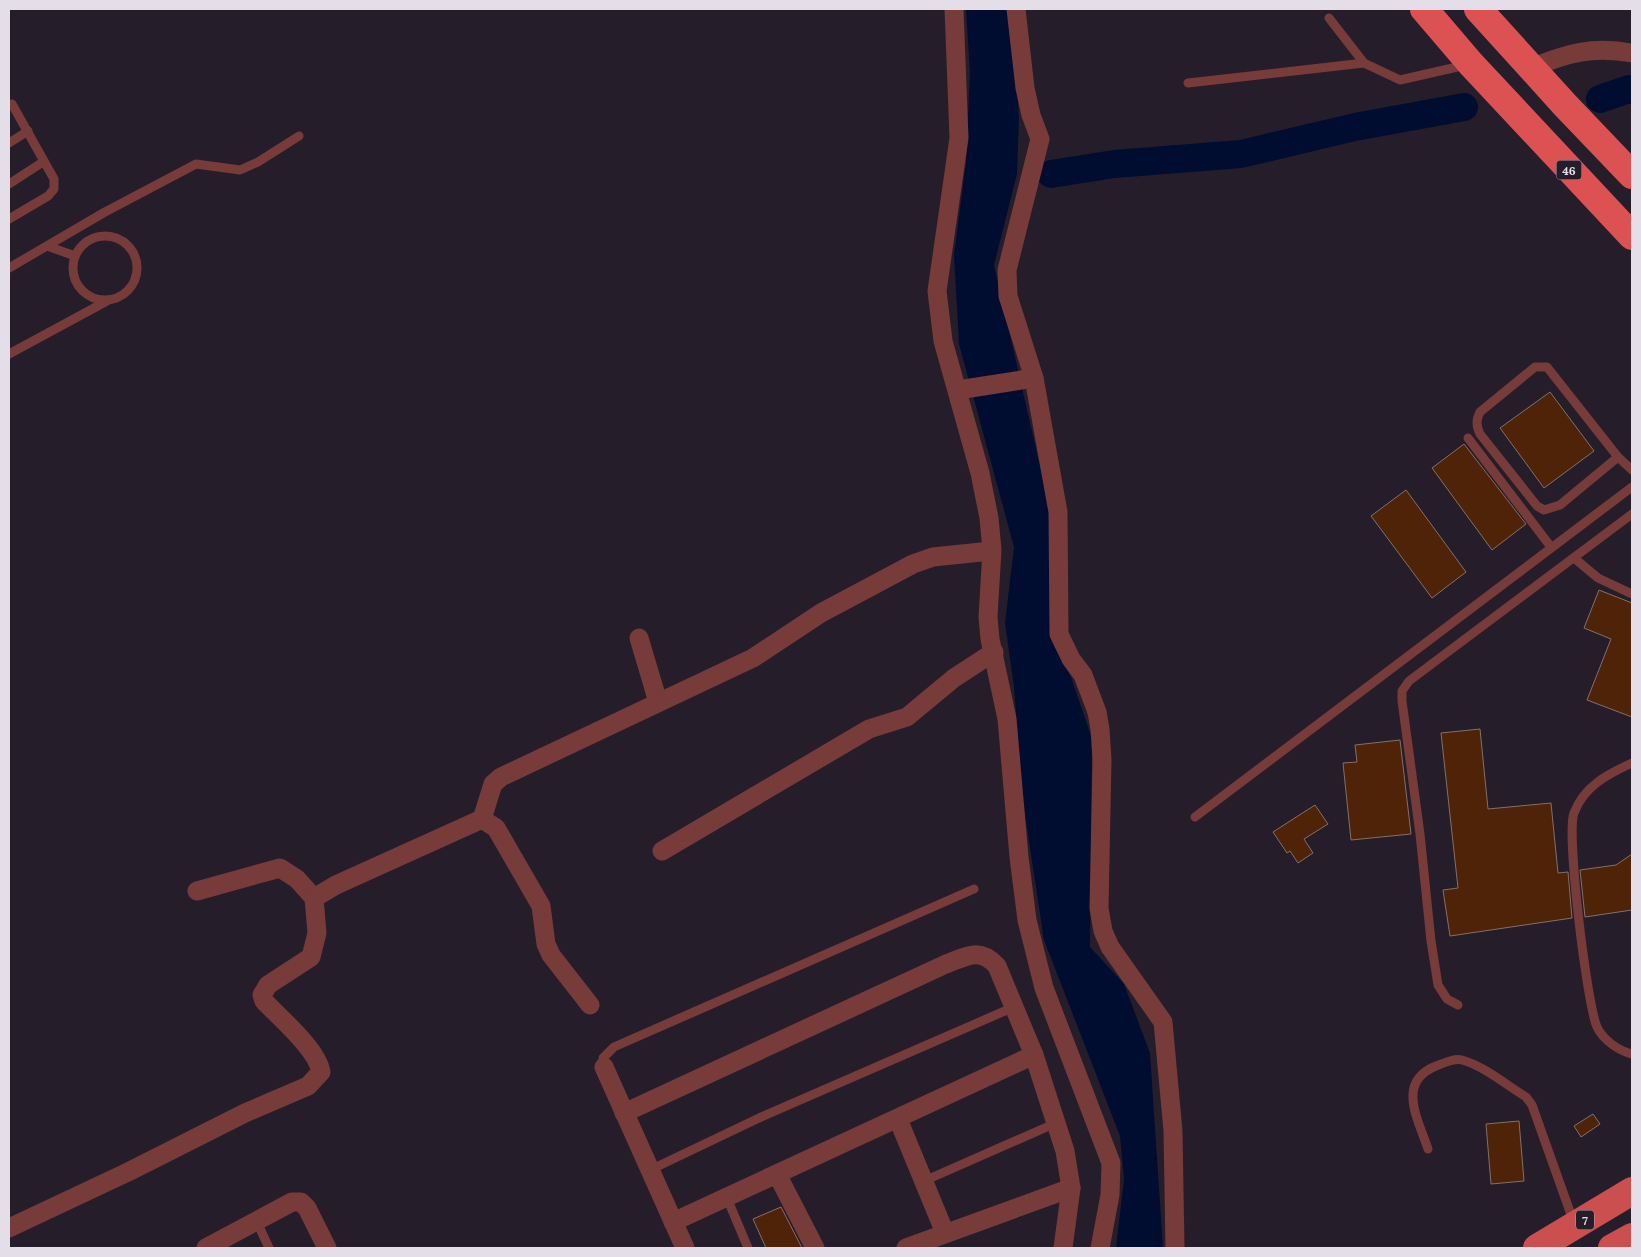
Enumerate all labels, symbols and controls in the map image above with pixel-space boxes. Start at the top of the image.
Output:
road number: 46 [1556,160,1582,180]
road number: 7 [1576,1210,1594,1230]

